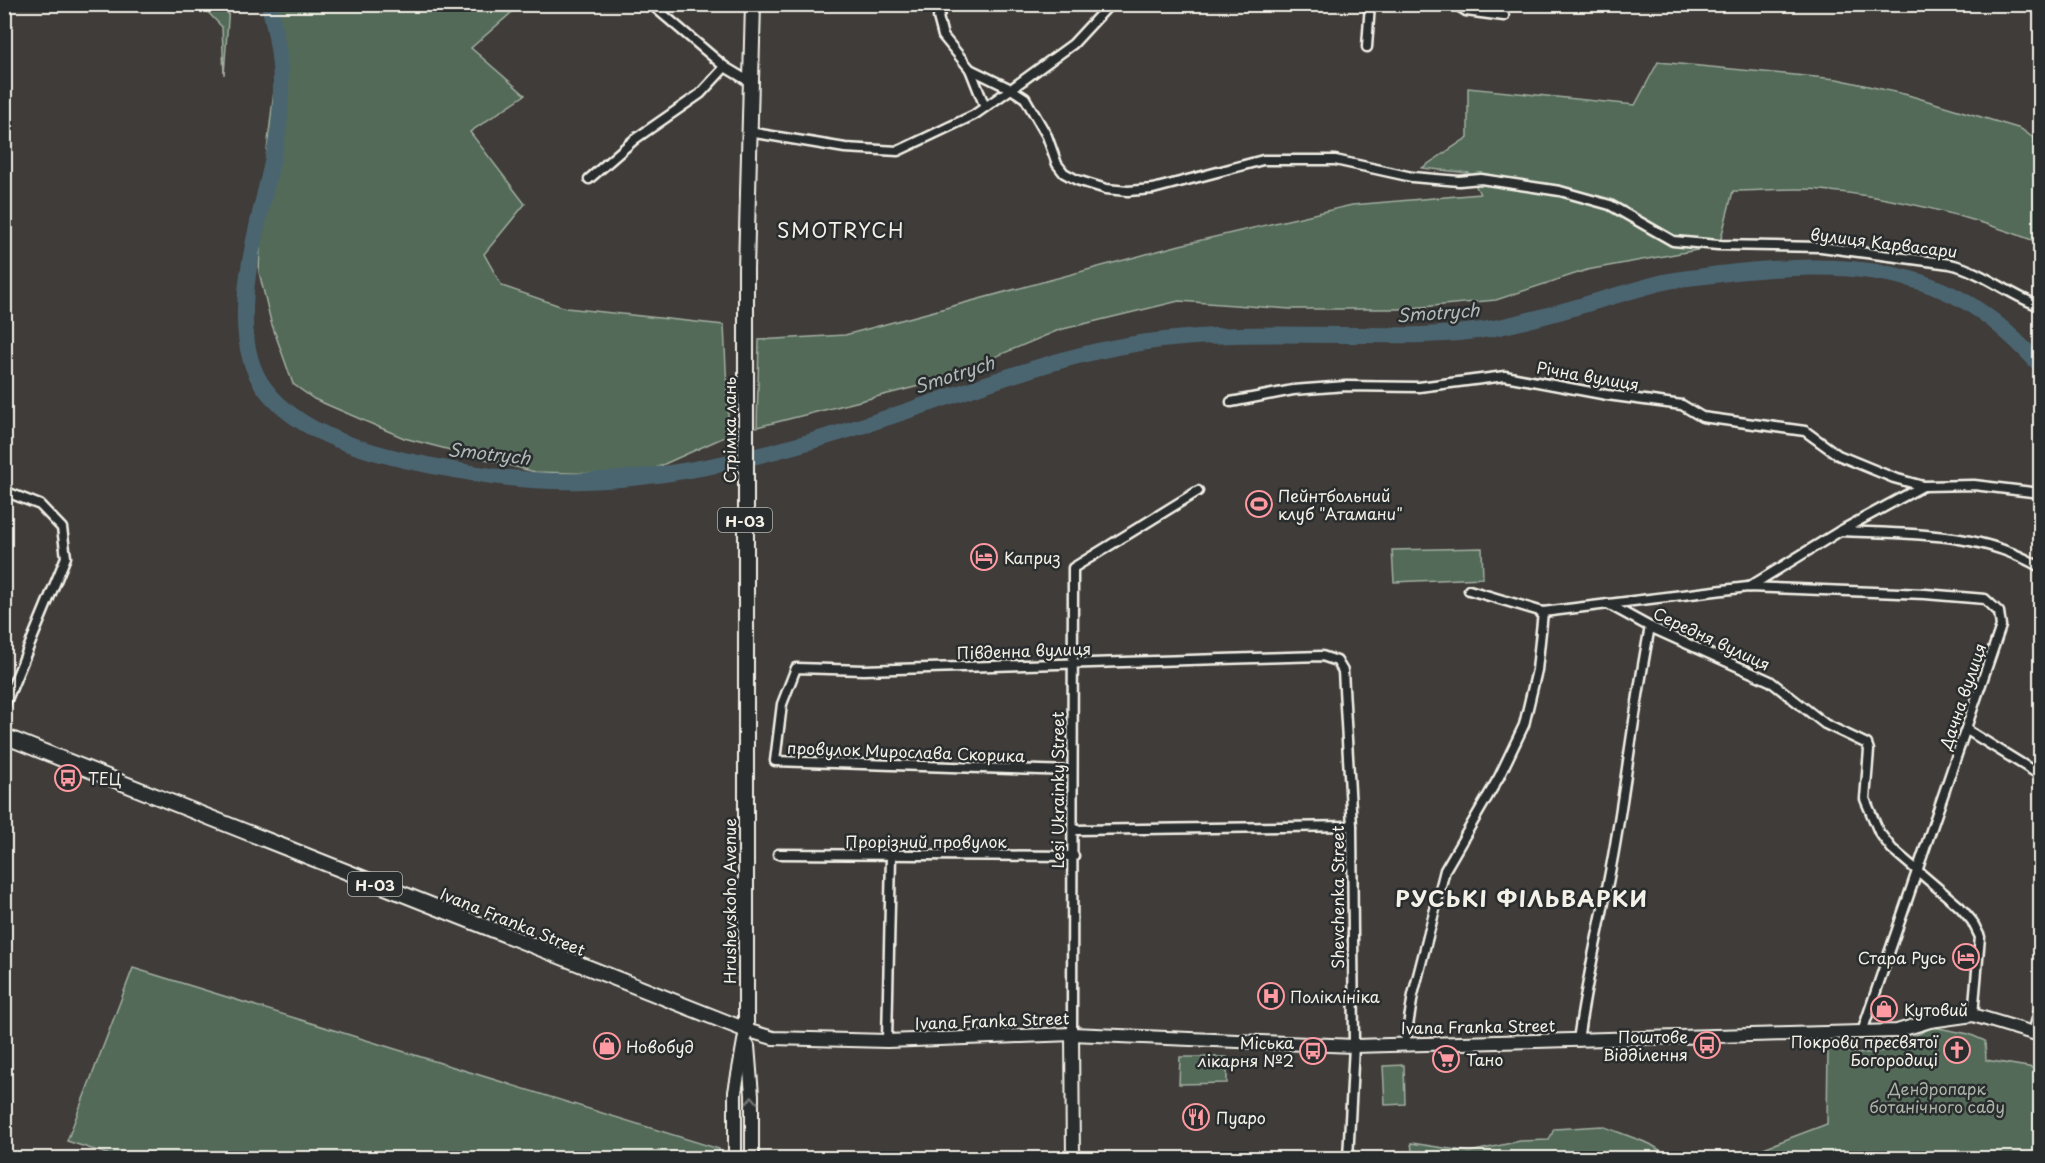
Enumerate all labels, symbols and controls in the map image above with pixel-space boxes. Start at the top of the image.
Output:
district label: SMOTRYCH [777,215,905,245]
street label: вулиця Карвасари [1809,221,1959,263]
water label: Smotrych [1396,296,1481,328]
water label: Smotrych [910,348,999,400]
street label: Річна вулиця [1535,354,1641,396]
street label: Стрімка лань [717,377,741,483]
water label: Smotrych [446,435,533,471]
place label: Пейнтбольний клуб "Атамани" [1278,483,1403,525]
sports icon: Пейнтбольний клуб "Атамани" [1244,489,1274,519]
road number: Н-03 [718,508,772,532]
hotel icon: Каприз [969,542,999,572]
place label: Каприз [1004,545,1061,569]
street label: Середня вулиця [1650,600,1774,676]
street label: Південна вулиця [956,636,1092,664]
street label: Дачна вулиця [1932,640,1991,753]
street label: Lesi Ukrainky Street [1045,711,1069,868]
street label: провулок Мирослава Скорика [787,735,1025,767]
bus stop icon: ТЕЦ [53,763,83,793]
place label: ТЕЦ [88,766,122,790]
street label: Hrushevskoho Avenue [717,818,741,984]
street label: Shevchenka Street [1325,825,1349,969]
street label: Прорізний провулок [845,829,1007,853]
road number: Н-03 [348,872,402,896]
street label: Ivana Franka Street [437,881,590,961]
district label: РУСЬКІ ФІЛЬВАРКИ [1395,881,1649,914]
hotel icon: Стара Русь [1951,942,1981,972]
place label: Стара Русь [1858,945,1946,969]
hospital icon: Поліклініка [1256,981,1286,1011]
place label: Поліклініка [1290,984,1380,1008]
shop icon: Кутовий [1869,994,1899,1024]
place label: Кутовий [1904,997,1968,1021]
street label: Ivana Franka Street [914,1005,1070,1035]
street label: Ivana Franka Street [1401,1013,1556,1039]
place label: Поштове Відділення [1603,1024,1688,1066]
place label: Покрови пресвятої Богородиці [1791,1029,1940,1071]
place label: Міська лікарня №2 [1197,1030,1294,1072]
bus stop icon: Поштове Відділення [1692,1030,1722,1060]
shop icon: Новобуд [592,1031,622,1061]
place label: Новобуд [626,1034,694,1058]
church icon: Покрови пресвятої Богородиці [1942,1035,1972,1065]
bus stop icon: Міська лікарня №2 [1298,1036,1328,1066]
supermarket icon: Тано [1431,1044,1461,1074]
place label: Тано [1466,1047,1504,1071]
park label: Дендропарк ботанічного саду [1869,1076,2005,1118]
one-way arrow [746,1096,758,1105]
restaurant icon: Пуаро [1181,1102,1211,1132]
place label: Пуаро [1216,1105,1266,1129]

